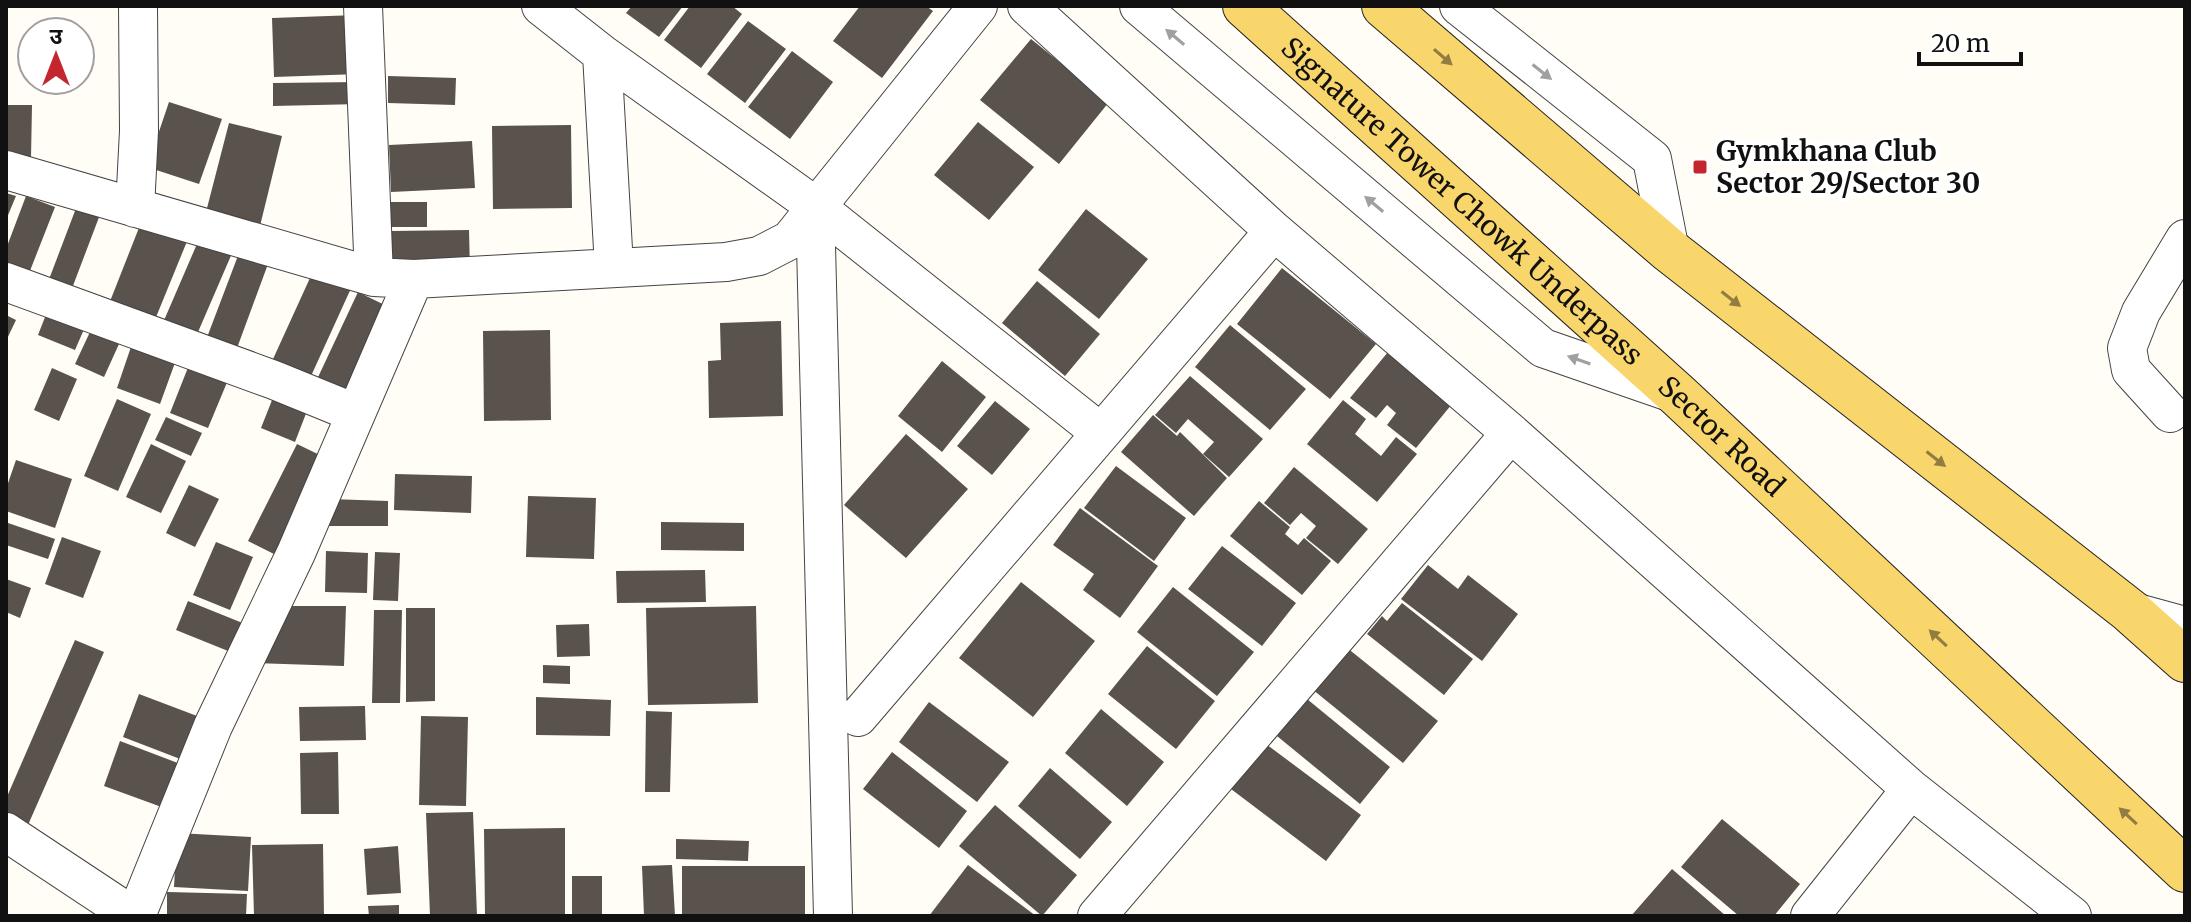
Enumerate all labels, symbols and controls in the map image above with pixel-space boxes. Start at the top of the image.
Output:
north arrow [16,16,96,96]
scale bar [1919,16,2021,66]
text: उ [50,22,64,50]
text: 20 m [1931,28,1990,59]
one-way arrow [1166,29,1186,46]
street label: Signature Tower Chowk Underpass [1274,29,1650,373]
one-way arrow [1433,48,1453,65]
one-way arrow [1532,63,1552,80]
place label: Gymkhana Club Sector 29/Sector 30 [1716,133,1980,201]
marker: Gymkhana Club Sector 29/Sector 30 [1691,158,1709,176]
one-way arrow [1364,196,1384,214]
one-way arrow [1721,291,1741,307]
one-way arrow [1567,354,1591,366]
street label: Sector Road [1651,368,1793,504]
one-way arrow [1926,451,1946,467]
one-way arrow [1929,630,1948,648]
one-way arrow [2119,808,2138,826]

